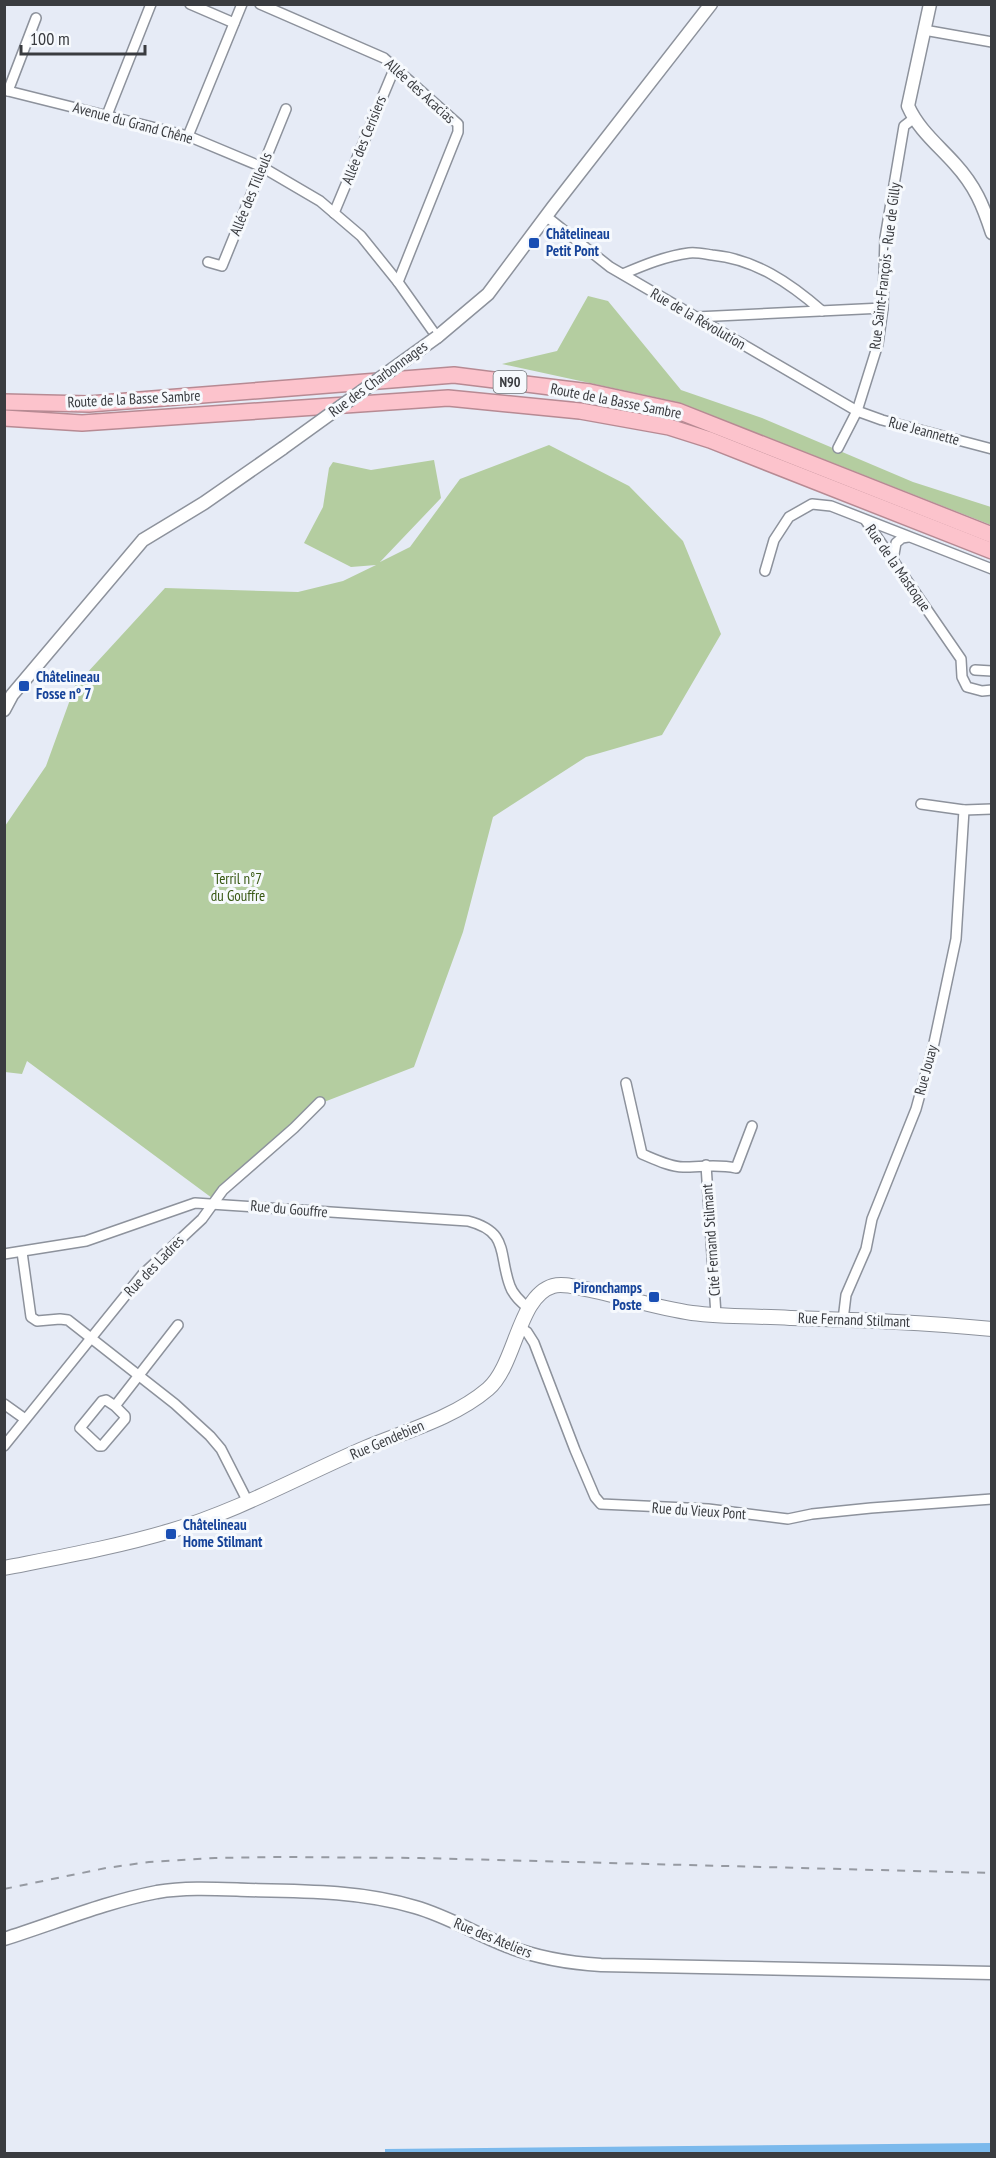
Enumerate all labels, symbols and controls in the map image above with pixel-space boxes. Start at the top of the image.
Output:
scale bar [21,18,146,56]
text: 100 m [30,27,70,50]
street label: Allée des Acacias [381,54,459,127]
street label: Allée des Cerisiers [337,93,390,187]
street label: Avenue du Grand Chêne [71,97,195,148]
street label: Allée des Tilleuls [225,149,276,238]
street label: Rue Saint-François - Rue de Gilly [865,181,904,351]
place label: Châtelineau Petit Pont [546,224,610,260]
marker: Châtelineau Petit Pont [527,236,541,250]
street label: Rue de la Révolution [647,284,749,354]
street label: Rue des Charbonnages [325,336,431,421]
road number: N90 [494,371,526,393]
street label: Route de la Basse Sambre [549,378,683,423]
street label: Route de la Basse Sambre [67,386,201,411]
street label: Rue Jeannette [887,412,962,449]
street label: Rue de la Mastoque [861,521,935,615]
place label: Châtelineau Fosse n° 7 [36,667,100,703]
marker: Châtelineau Fosse n° 7 [17,679,31,693]
park label: Terril n°7 du Gouffre [211,869,265,905]
street label: Rue Jouay [910,1042,941,1097]
street label: Cité Fernand Stilmant [697,1183,724,1297]
street label: Rue du Gouffre [250,1196,329,1221]
street label: Rue des Ladres [120,1231,188,1300]
place label: Pironchamps Poste [574,1278,642,1314]
marker: Pironchamps Poste [647,1290,661,1304]
street label: Rue Fernand Stilmant [798,1308,910,1331]
street label: Rue Gendebien [347,1415,427,1464]
street label: Rue du Vieux Pont [651,1498,747,1523]
place label: Châtelineau Home Stilmant [183,1515,263,1551]
marker: Châtelineau Home Stilmant [164,1527,178,1541]
street label: Rue des Ateliers [451,1913,535,1962]

